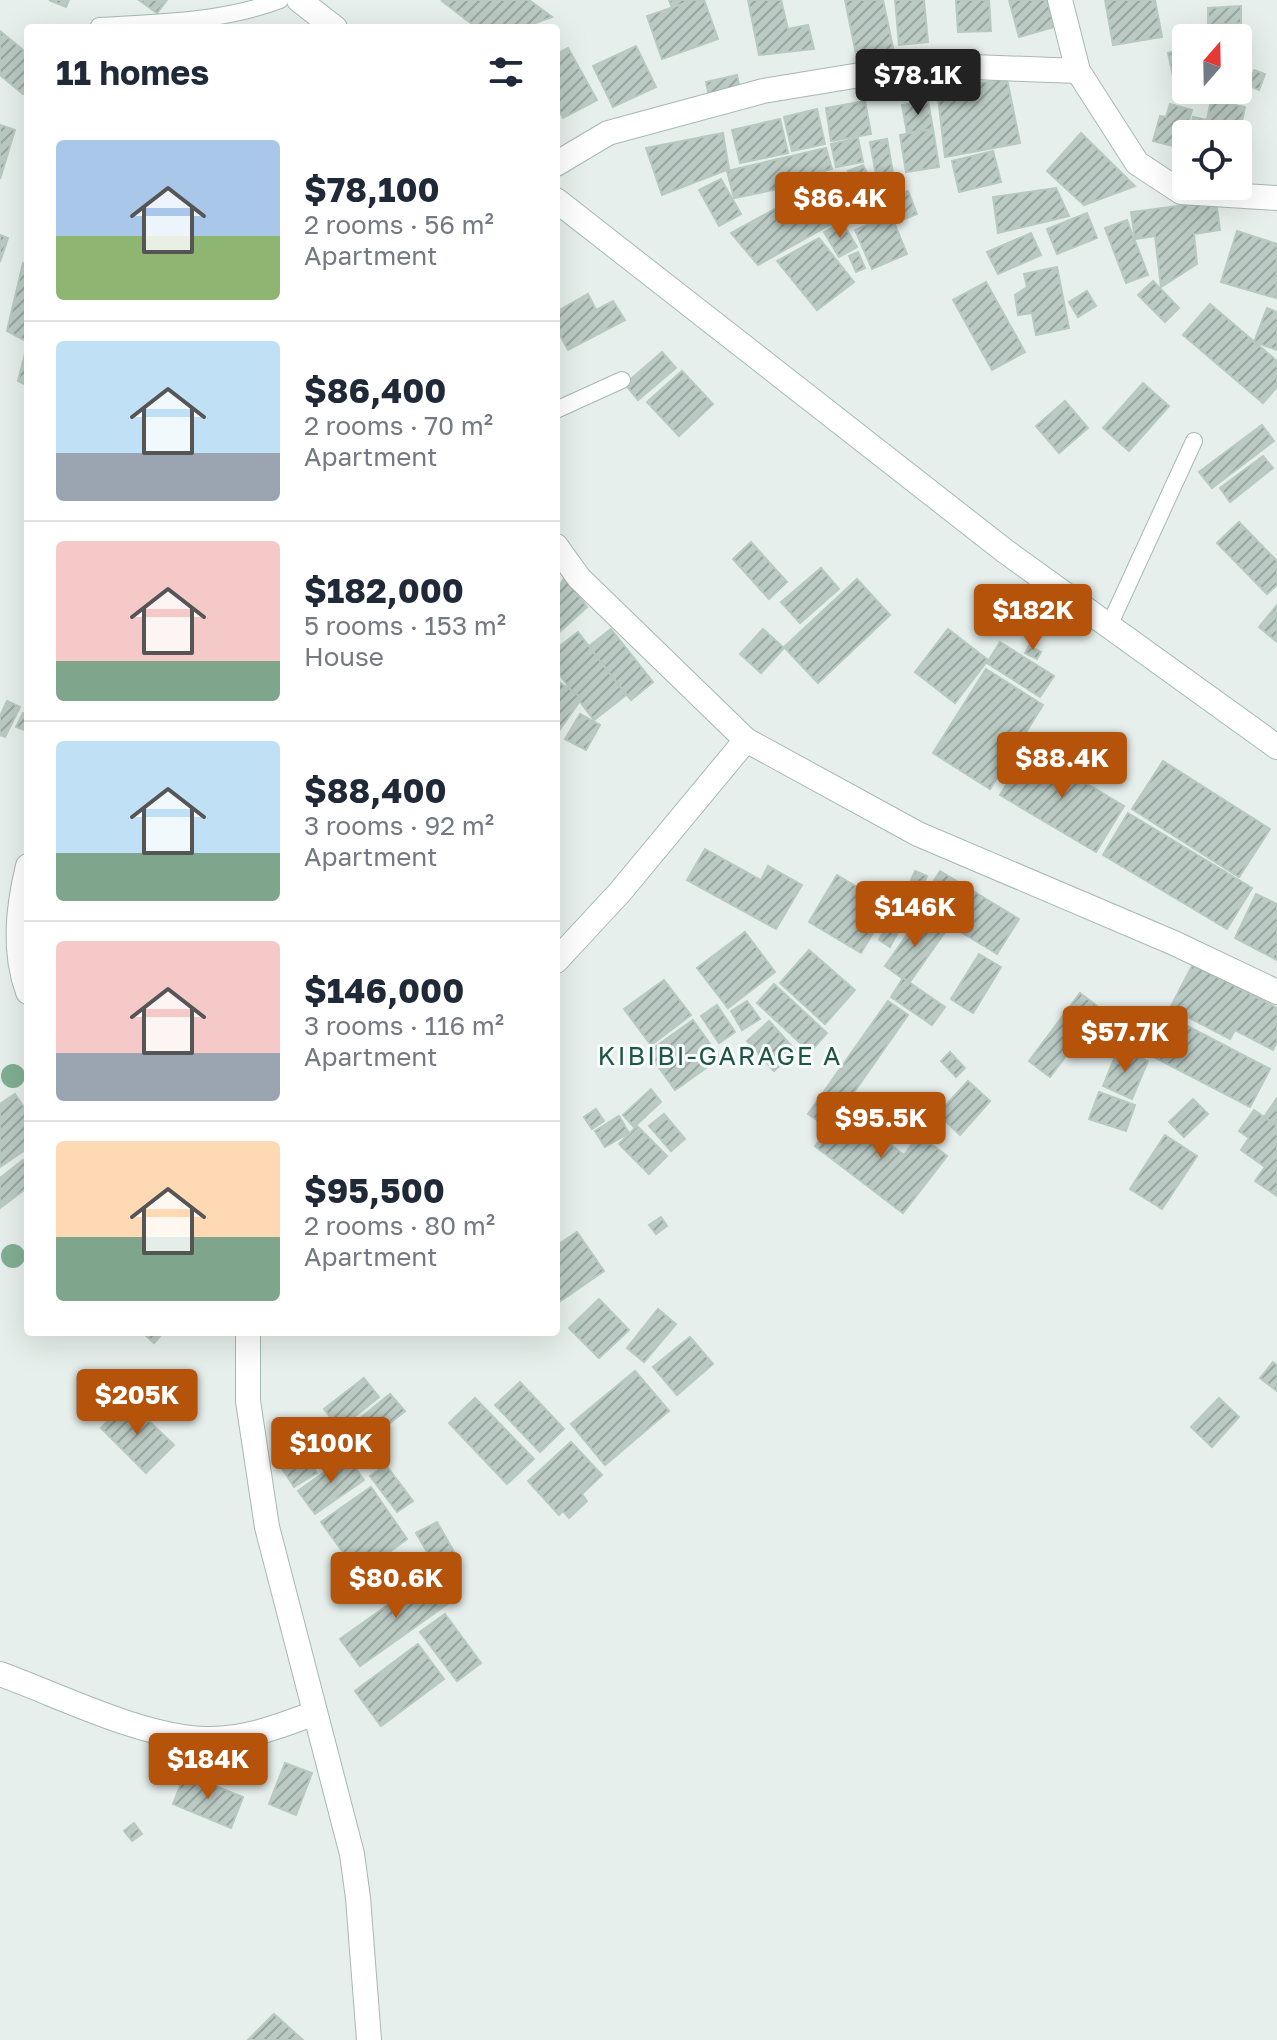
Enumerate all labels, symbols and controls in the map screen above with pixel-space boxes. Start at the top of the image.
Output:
north arrow [1172,24,1252,104]
map controls [1172,24,1252,200]
pin: $78.1K [853,49,983,117]
icon: filters [484,50,528,94]
text: 11 homes [56,52,209,92]
text: $78.1K [874,59,962,90]
button: locate [1172,120,1252,200]
text: $78,100 [304,169,440,209]
icon: home [120,172,216,268]
pin: $86.4K [775,172,905,240]
text: $86.4K [793,182,887,213]
text: 2 rooms · 56 m² [304,209,494,240]
text: Apartment [304,240,437,271]
text: $86,400 [304,370,446,410]
icon: home [120,373,216,469]
text: 2 rooms · 70 m² [304,410,493,441]
text: Apartment [304,441,437,472]
text: $182,000 [304,570,464,610]
icon: home [120,573,216,669]
pin: $182K [977,584,1089,652]
text: $182K [992,594,1074,625]
text: 5 rooms · 153 m² [304,610,506,641]
text: House [304,641,384,672]
pin: $88.4K [997,732,1127,800]
text: $88.4K [1015,742,1109,773]
text: $88,400 [304,770,447,810]
icon: home [120,773,216,869]
text: 3 rooms · 92 m² [304,810,494,841]
text: Apartment [304,841,437,872]
pin: $146K [859,881,971,949]
text: $146K [874,891,956,922]
text: $146,000 [304,970,464,1010]
icon: home [120,973,216,1069]
pin: $57.7K [1060,1006,1190,1074]
text: 3 rooms · 116 m² [304,1010,504,1041]
text: $57.7K [1081,1016,1169,1047]
district label: KIBIBI-GARAGE A [597,1040,843,1071]
text: Apartment [304,1041,437,1072]
pin: $95.5K [816,1092,946,1160]
text: $95.5K [835,1102,927,1133]
text: $95,500 [304,1170,445,1210]
icon: home [120,1173,216,1269]
text: 2 rooms · 80 m² [304,1210,495,1241]
text: Apartment [304,1241,437,1272]
pin: $205K [81,1369,193,1437]
text: $205K [95,1379,179,1410]
pin: $100K [275,1417,387,1485]
text: $100K [289,1427,373,1458]
pin: $80.6K [331,1552,461,1620]
text: $80.6K [349,1562,443,1593]
pin: $184K [152,1733,264,1801]
text: $184K [167,1743,249,1774]

